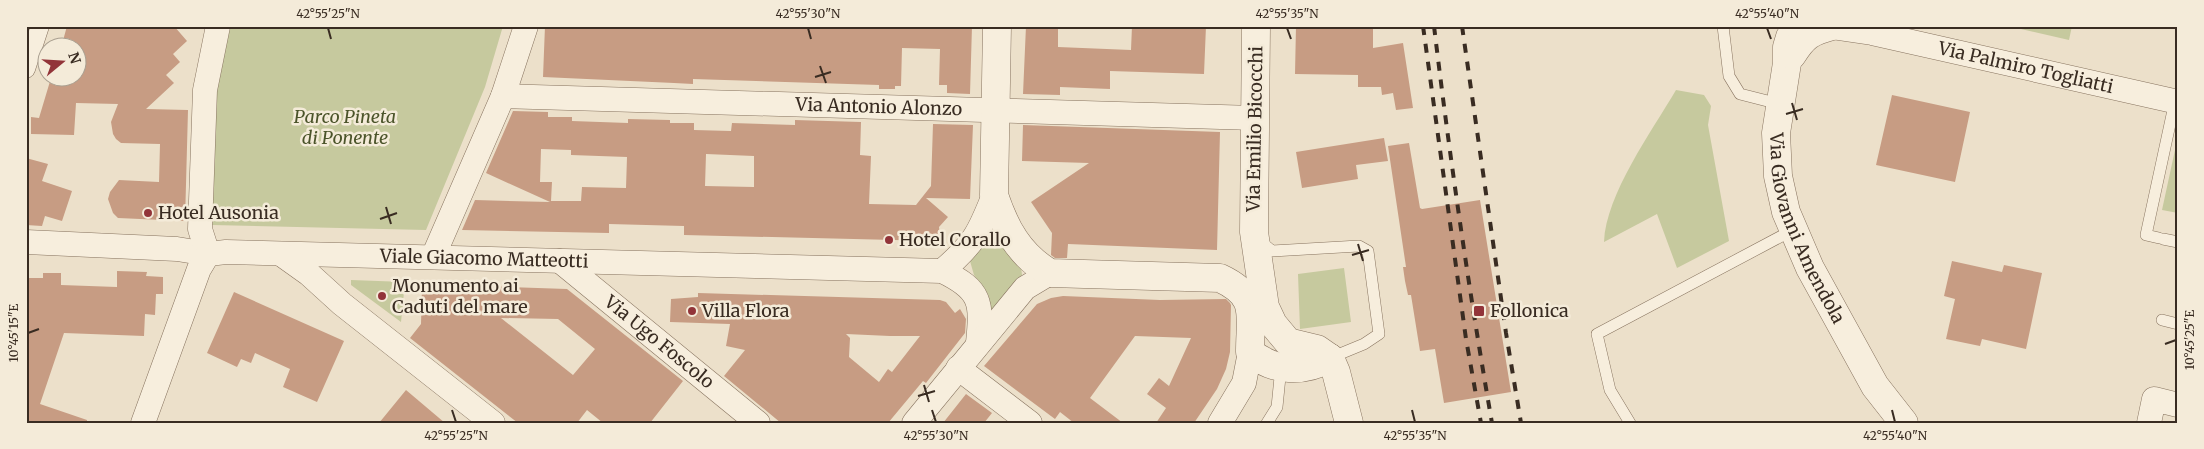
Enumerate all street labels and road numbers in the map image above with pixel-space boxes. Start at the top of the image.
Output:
street label: Via Palmiro Togliatti [1935,36,2116,98]
street label: Via Emilio Bicocchi [1242,46,1267,213]
street label: Via Antonio Alonzo [794,93,963,120]
street label: Via Giovanni Amendola [1765,131,1850,328]
street label: Viale Giacomo Matteotti [379,244,589,273]
street label: Via Ugo Foscolo [599,289,719,393]

